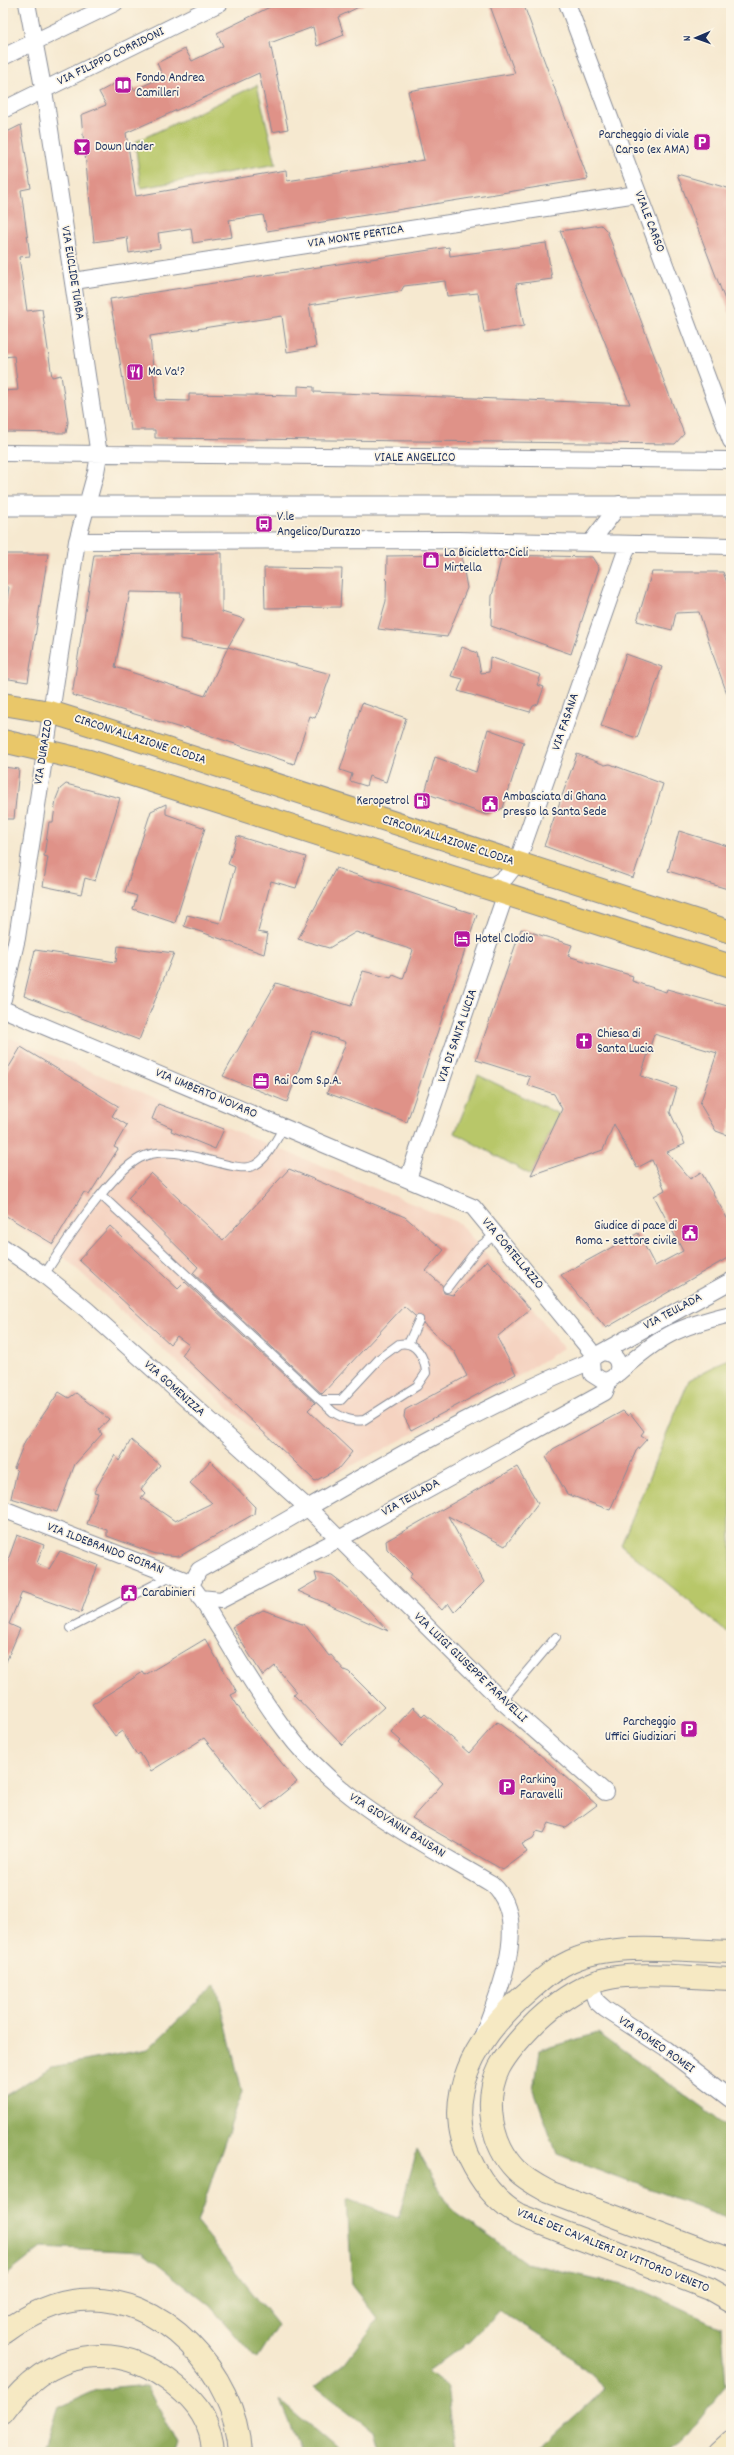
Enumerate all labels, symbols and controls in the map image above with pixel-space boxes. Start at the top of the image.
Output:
north arrow [676,18,716,58]
street label: VIA FILIPPO CORRIDONI [54,23,168,91]
text: N [680,35,696,41]
place label: Fondo Andrea Camilleri [136,69,205,103]
library icon: Fondo Andrea Camilleri [113,75,133,95]
place label: Parcheggio di viale Carso (ex AMA) [599,126,689,160]
parking icon: Parcheggio di viale Carso (ex AMA) [692,132,712,152]
bar icon: Down Under [72,137,92,157]
place label: Down Under [95,138,154,157]
street label: VIALE CARSO [629,188,669,256]
street label: VIA MONTE PERTICA [307,220,405,254]
street label: VIA EUCLIDE TURBA [55,225,89,321]
restaurant icon: Ma Va'? [125,362,145,382]
place label: Ma Va'? [148,363,185,382]
street label: VIALE ANGELICO [375,449,455,468]
place label: V.le Angelico/Durazzo [277,508,361,542]
bus stop icon: V.le Angelico/Durazzo [254,514,274,534]
place label: La Bicicletta-Cicli Mirtella [444,544,529,578]
shop icon: La Bicicletta-Cicli Mirtella [421,550,441,570]
street label: VIA FASANA [547,691,585,753]
street label: CIRCONVALLAZIONE CLODIA [72,710,208,770]
street label: VIA DURAZZO [29,718,59,786]
place label: Ambasciata di Ghana presso la Santa Sede [503,788,607,822]
fuel station icon: Keropetrol [412,791,432,811]
place label: Keropetrol [356,792,409,811]
public building icon: Ambasciata di Ghana presso la Santa Sede [480,794,500,814]
street label: CIRCONVALLAZIONE CLODIA [380,811,516,871]
hotel icon: Hotel Clodio [452,929,472,949]
place label: Hotel Clodio [475,930,534,949]
street label: VIA DI SANTA LUCIA [433,987,483,1085]
place label: Chiesa di Santa Lucia [597,1025,654,1059]
church icon: Chiesa di Santa Lucia [574,1031,594,1051]
street label: VIA UMBERTO NOVARO [152,1064,260,1124]
office icon: Rai Com S.p.A. [251,1071,271,1091]
place label: Rai Com S.p.A. [274,1072,341,1091]
street label: VIA CORTELLAZZO [476,1214,548,1294]
place label: Giudice di pace di Roma - settore civile [575,1217,678,1251]
public building icon: Giudice di pace di Roma - settore civile [680,1223,700,1243]
street label: VIA TEULADA [640,1289,706,1335]
street label: VIA GOMENIZZA [139,1356,209,1422]
street label: VIA TEULADA [378,1474,444,1522]
street label: VIA ILDEBRANDO GOIRAN [44,1518,166,1580]
public building icon: Carabinieri [119,1583,139,1603]
place label: Carabinieri [142,1584,195,1603]
street label: VIA LUIGI GIUSEPPE FARAVELLI [409,1608,531,1728]
place label: Parcheggio Uffici Giudiziari [605,1713,677,1747]
parking icon: Parcheggio Uffici Giudiziari [679,1719,699,1739]
place label: Parking Faravelli [520,1771,563,1805]
parking icon: Parking Faravelli [497,1777,517,1797]
street label: VIA GIOVANNI BAUSAN [345,1789,449,1863]
street label: VIA ROMEO ROMEI [614,2012,698,2078]
street label: VIALE DEI CAVALIERI DI VITTORIO VENETO [514,2204,712,2298]

